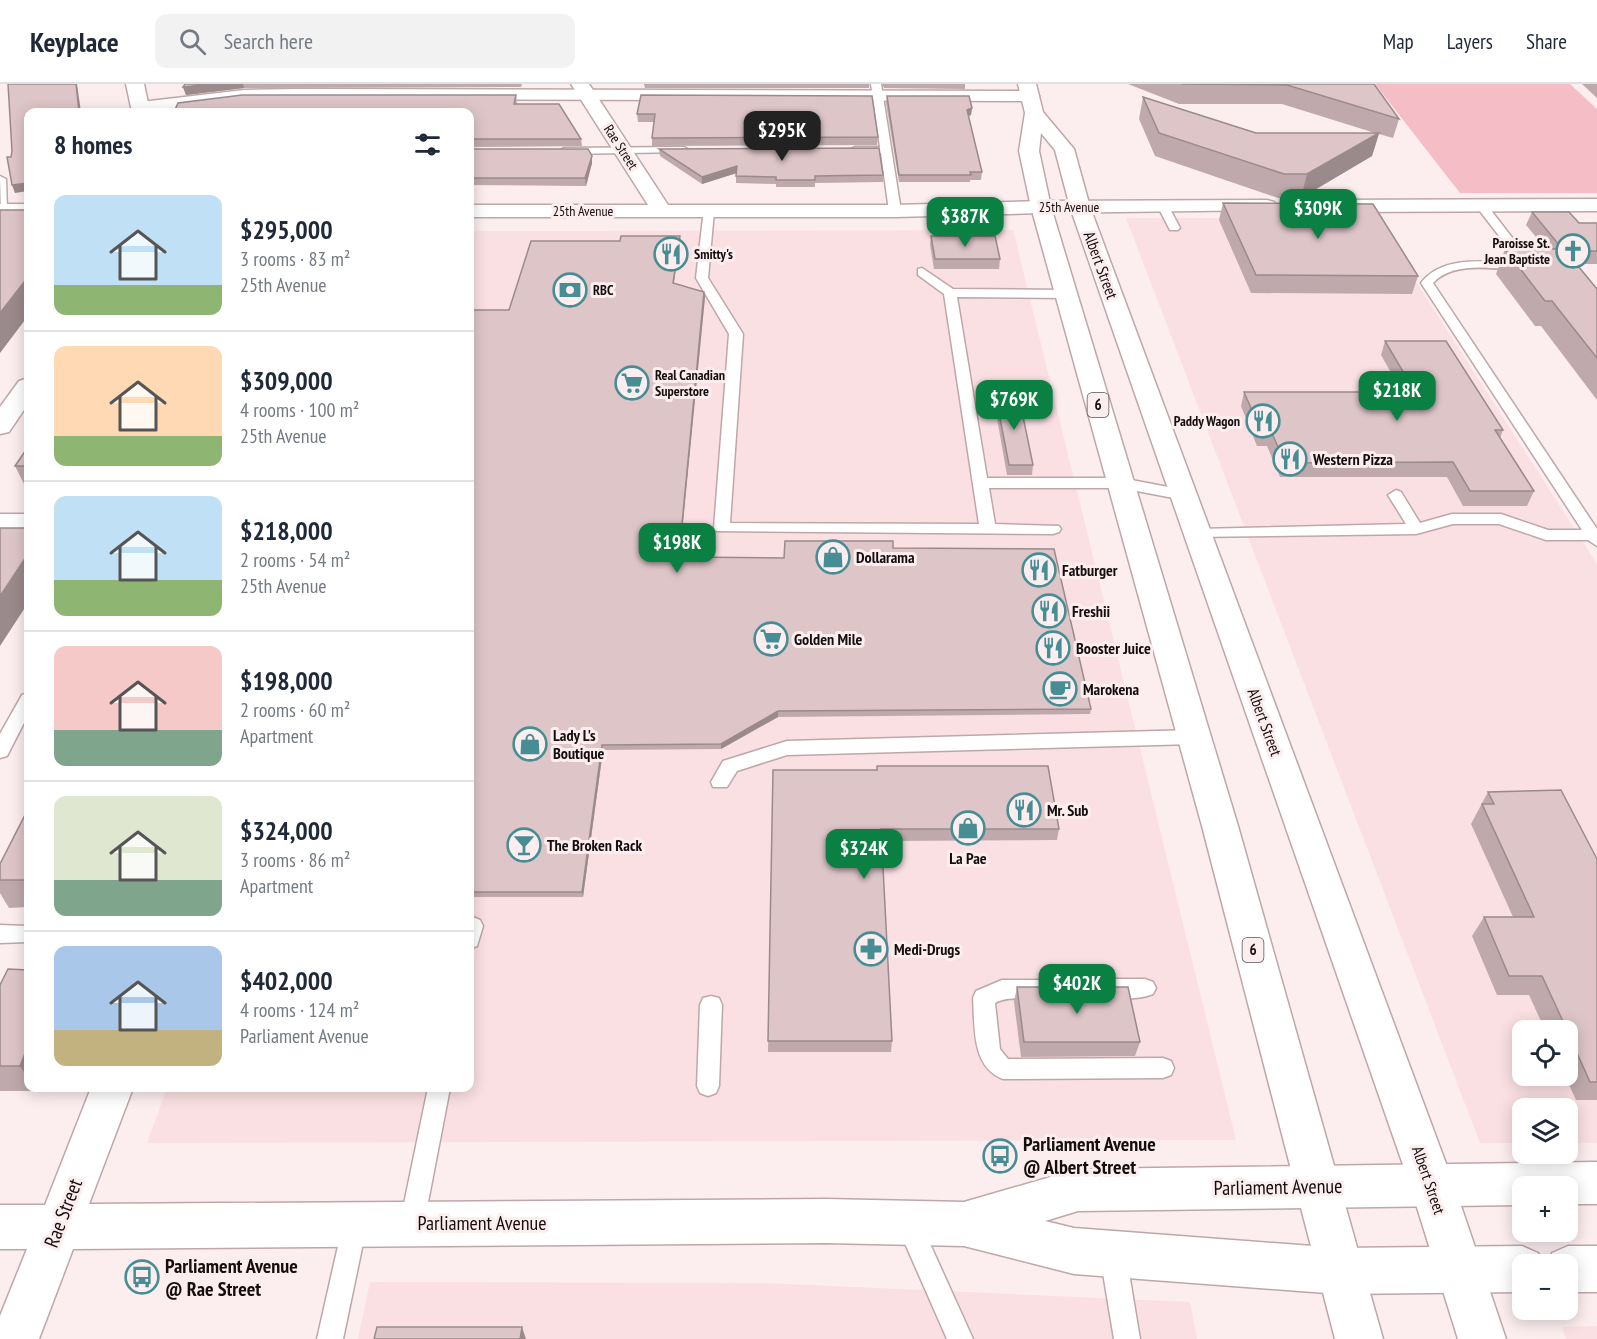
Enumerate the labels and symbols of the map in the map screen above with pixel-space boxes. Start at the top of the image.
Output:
pin: $295K [740,111,824,162]
street label: Rae Street [600,121,642,173]
pin: $309K [1276,189,1360,240]
pin: $387K [923,197,1007,248]
street label: 25th Avenue [1039,198,1100,216]
street label: 25th Avenue [553,202,614,220]
street label: Albert Street [1080,228,1123,302]
church icon: Paroisse St. Jean Baptiste [1555,233,1591,269]
place label: Paroisse St. Jean Baptiste [1483,234,1550,268]
restaurant icon: Smitty's [653,236,689,272]
place label: Smitty's [694,245,733,263]
bank icon: RBC [552,272,588,308]
place label: RBC [593,281,614,299]
supermarket icon: Real Canadian Superstore [614,365,650,401]
place label: Real Canadian Superstore [655,366,725,400]
pin: $218K [1355,371,1439,422]
pin: $769K [972,380,1056,431]
road number: 6 [1088,393,1108,417]
restaurant icon: Paddy Wagon [1245,403,1281,439]
place label: Paddy Wagon [1174,412,1240,430]
restaurant icon: Western Pizza [1272,441,1308,477]
place label: Western Pizza [1312,449,1393,469]
pin: $198K [635,523,719,574]
shop icon: Dollarama [815,539,851,575]
place label: Dollarama [856,547,915,567]
restaurant icon: Fatburger [1021,552,1057,588]
place label: Fatburger [1062,560,1118,580]
restaurant icon: Freshii [1031,593,1067,629]
place label: Freshii [1072,601,1111,621]
supermarket icon: Golden Mile [753,621,789,657]
place label: Golden Mile [794,629,863,649]
restaurant icon: Booster Juice [1035,630,1071,666]
place label: Booster Juice [1076,638,1151,658]
cafe icon: Marokena [1042,671,1078,707]
place label: Marokena [1083,679,1140,699]
street label: Albert Street [1244,685,1287,759]
place label: Lady L's Boutique [553,725,605,763]
shop icon: Lady L's Boutique [512,726,548,762]
restaurant icon: Mr. Sub [1006,792,1042,828]
place label: Mr. Sub [1047,800,1088,820]
shop icon: La Pae [950,810,986,846]
bar icon: The Broken Rack [506,827,542,863]
pin: $324K [822,829,906,880]
place label: The Broken Rack [547,835,643,855]
place label: La Pae [949,848,987,868]
pharmacy icon: Medi-Drugs [853,931,889,967]
road number: 6 [1242,938,1264,962]
place label: Medi-Drugs [894,939,960,959]
pin: $402K [1035,964,1119,1015]
place label: Parliament Avenue @ Albert Street [1023,1131,1156,1180]
bus stop icon: Parliament Avenue @ Albert Street [982,1138,1018,1174]
street label: Albert Street [1408,1143,1450,1217]
street label: Parliament Avenue [1213,1173,1343,1201]
street label: Rae Street [38,1174,88,1251]
street label: Parliament Avenue [418,1210,546,1236]
place label: Parliament Avenue @ Rae Street [165,1253,298,1302]
bus stop icon: Parliament Avenue @ Rae Street [124,1259,160,1295]

